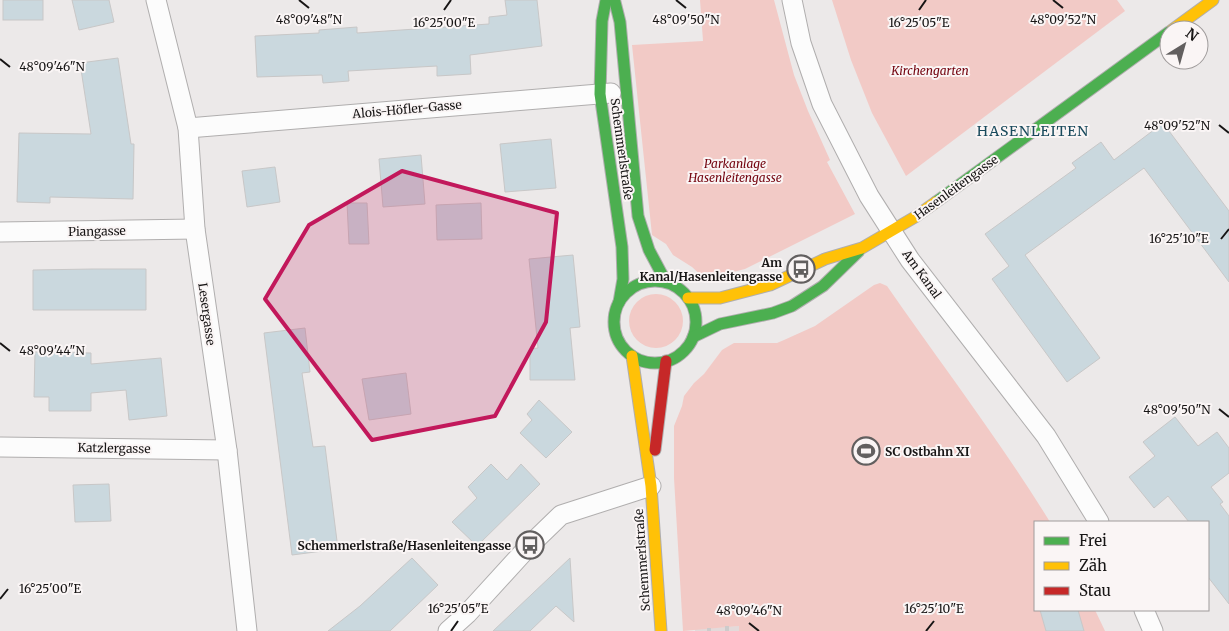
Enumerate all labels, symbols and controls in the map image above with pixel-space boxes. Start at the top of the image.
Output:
text: 48°09'48"N [276,12,343,27]
text: 48°09'50"N [652,12,720,27]
text: 48°09'52"N [1030,12,1097,27]
text: 16°25'00"E [413,15,475,30]
text: 16°25'05"E [889,15,950,30]
north arrow [1159,20,1209,70]
text: N [1182,24,1202,45]
text: 48°09'46"N [19,59,86,74]
park label: Kirchengarten [890,63,969,78]
street label: Alois-Höfler-Gasse [351,97,462,121]
street label: Schemmerlstraße [607,97,637,201]
text: 48°09'52"N [1144,118,1211,133]
district label: HASENLEITEN [977,122,1089,140]
street label: Hasenleitengasse [911,152,1001,222]
park label: Parkanlage Hasenleitengasse [687,156,782,185]
street label: Piangasse [68,223,126,239]
text: 16°25'10"E [1149,231,1209,246]
street label: Am Kanal [899,246,945,301]
bus stop icon: Am Kanal/Hasenleitengasse [786,254,816,284]
place label: Am Kanal/Hasenleitengasse [640,255,782,284]
street label: Lesergasse [195,282,219,346]
text: 48°09'44"N [19,343,85,358]
text: 48°09'50"N [1143,402,1211,417]
sports icon: SC Ostbahn XI [851,436,881,466]
street label: Katzlergasse [77,440,151,456]
place label: SC Ostbahn XI [885,444,970,459]
street label: Schemmerlstraße [631,508,653,612]
legend [1034,521,1209,611]
bus stop icon: Schemmerlstraße/Hasenleitengasse [515,530,545,560]
text: Frei [1079,531,1107,550]
place label: Schemmerlstraße/Hasenleitengasse [298,538,511,553]
text: Zäh [1079,556,1107,575]
text: 16°25'00"E [19,581,81,596]
text: Stau [1079,581,1111,600]
text: 16°25'05"E [428,601,489,616]
text: 16°25'10"E [904,601,964,616]
text: 48°09'46"N [716,603,783,618]

